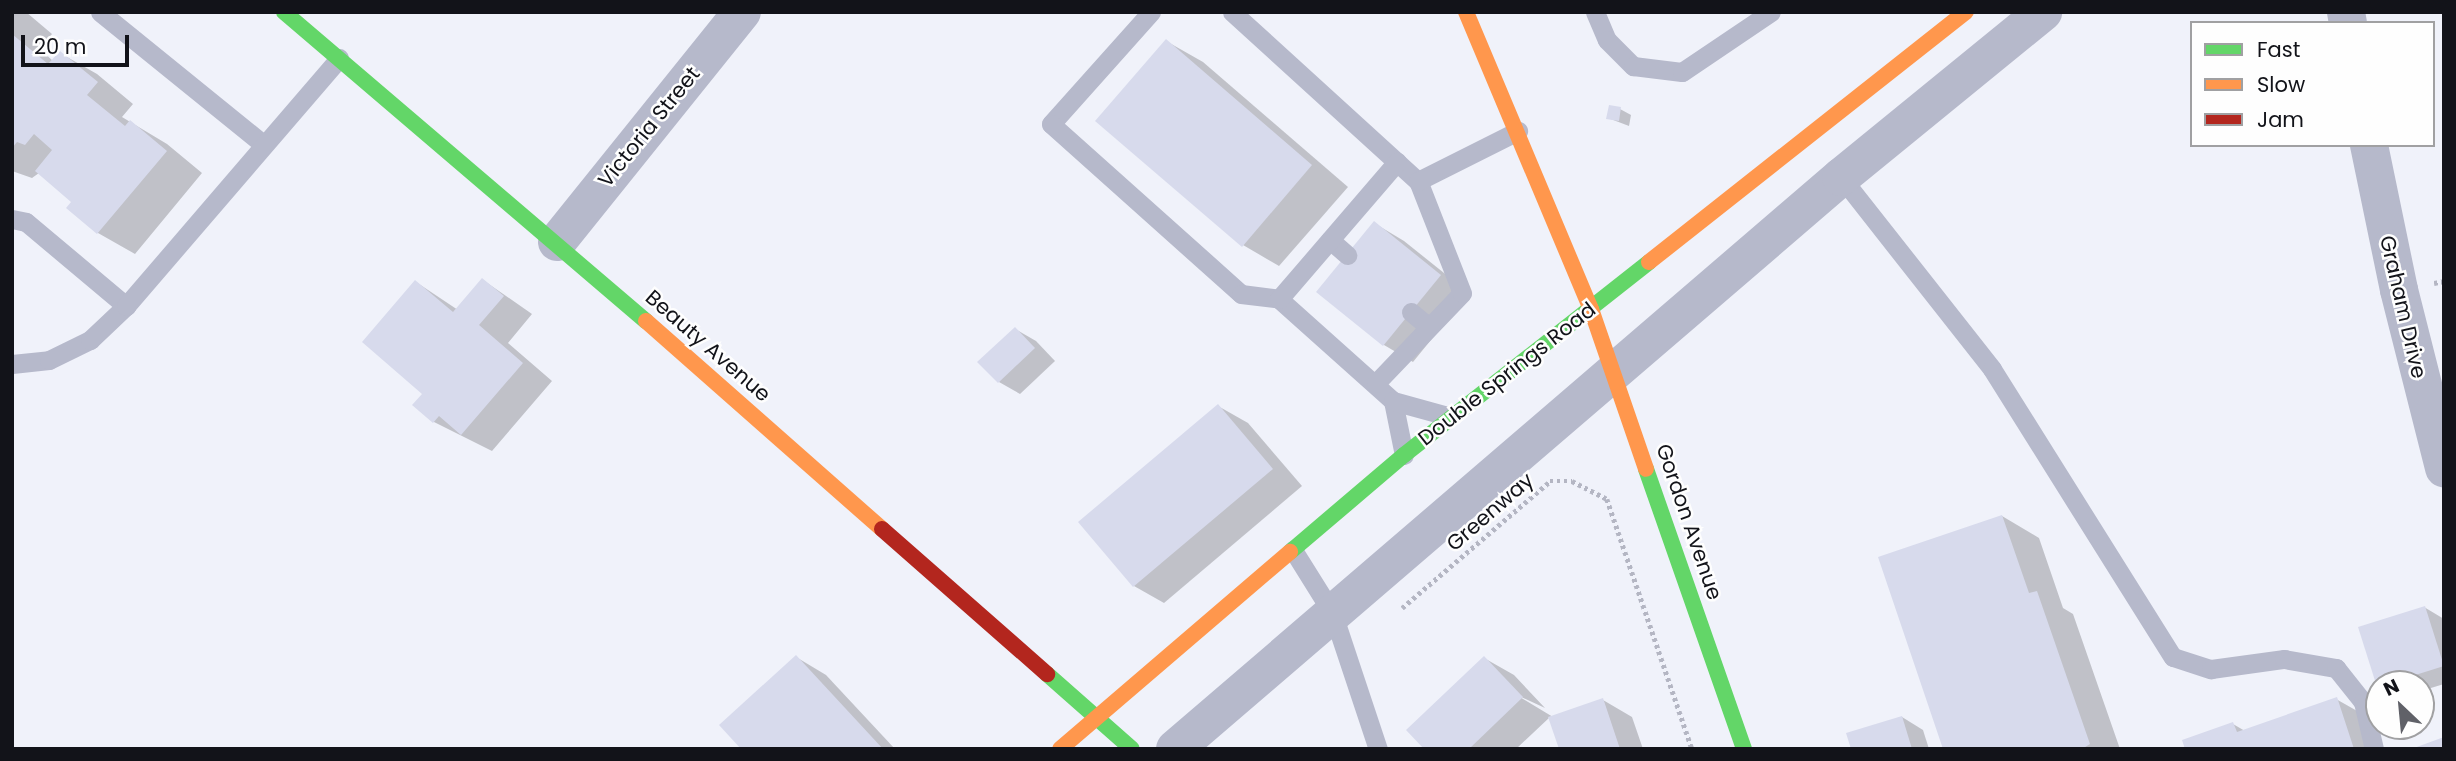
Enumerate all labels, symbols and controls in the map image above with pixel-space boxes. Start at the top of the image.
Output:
scale bar [24,21,133,65]
legend [2190,21,2435,147]
text: 20 m [34,32,87,61]
text: Fast [2257,35,2300,64]
street label: Victoria Street [593,62,705,192]
text: Slow [2257,70,2305,99]
text: Jam [2257,105,2304,134]
street label: Graham Drive [2374,233,2432,381]
street label: Beauty Avenue [640,285,776,407]
street label: Double Springs Road [1413,297,1601,451]
street label: Gordon Avenue [1651,441,1727,603]
street label: Greenway [1441,467,1539,557]
north arrow [2365,670,2435,740]
text: N [2379,672,2404,703]

